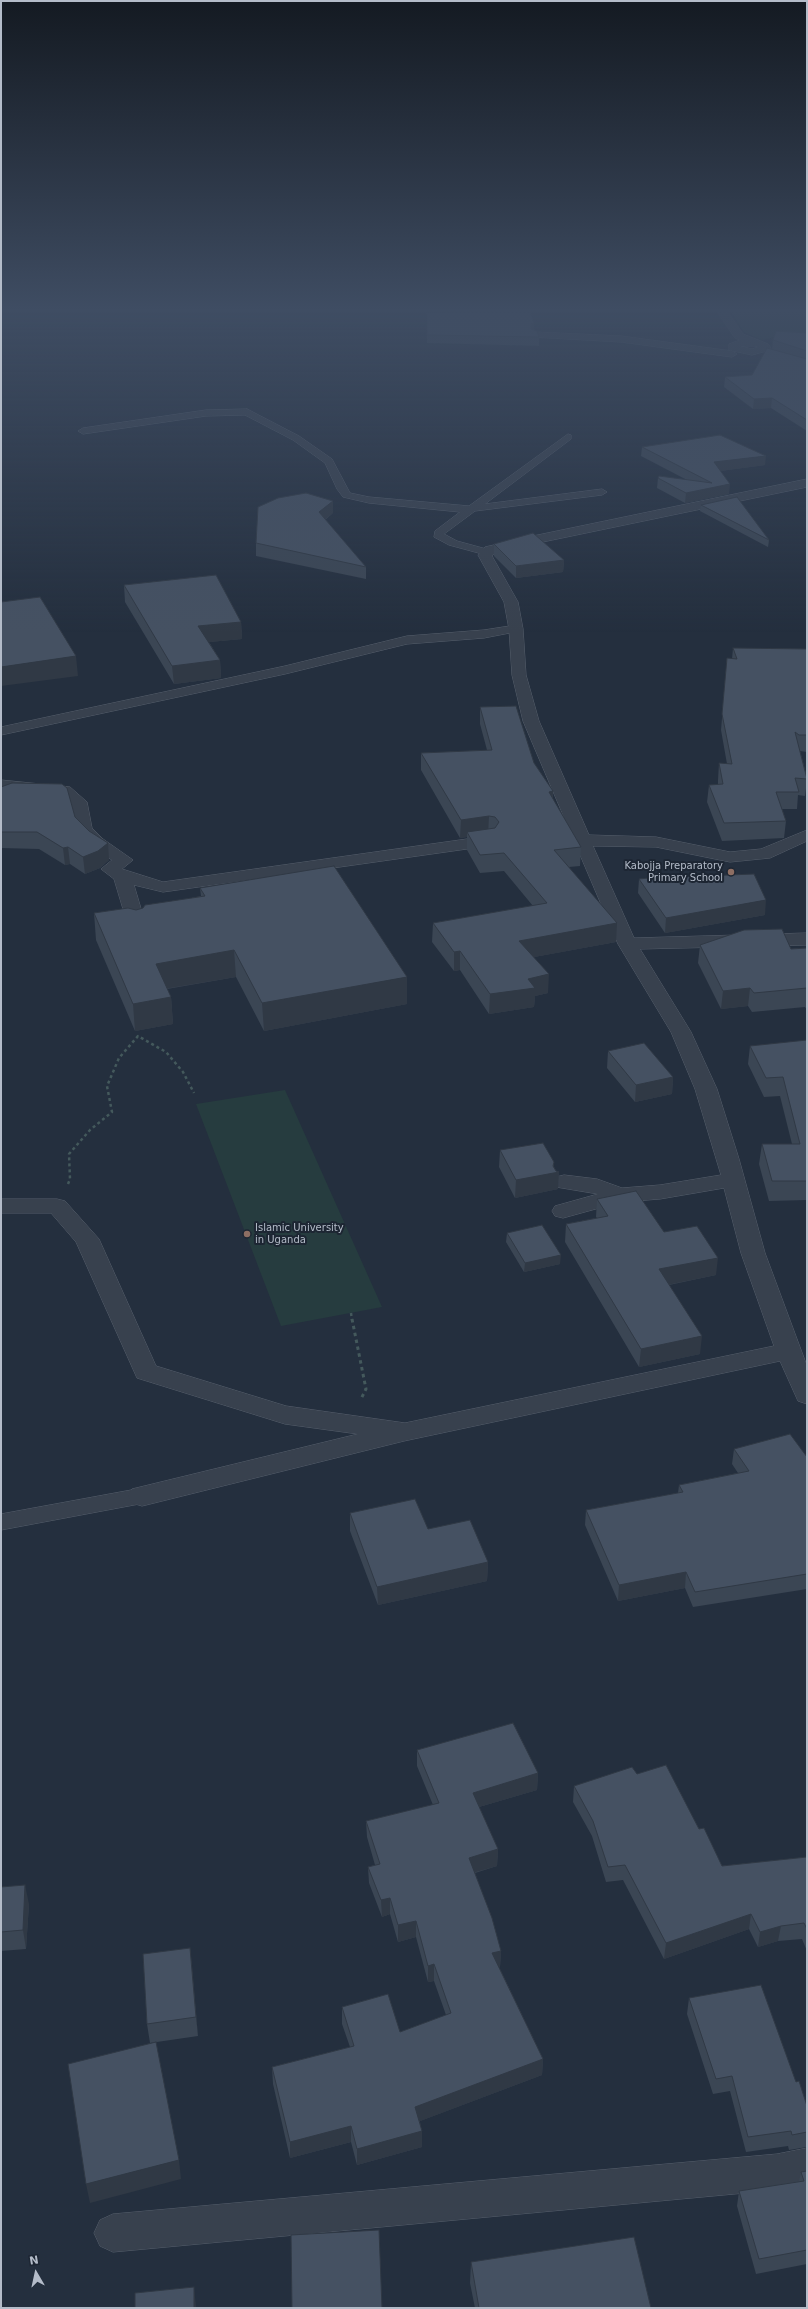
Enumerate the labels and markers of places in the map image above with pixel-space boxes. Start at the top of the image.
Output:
place label: Kabojja Preparatory Primary School [624,860,723,884]
marker: Kabojja Preparatory Primary School [726,867,736,877]
place label: Islamic University in Uganda [255,1222,344,1246]
marker: Islamic University in Uganda [242,1229,252,1239]

